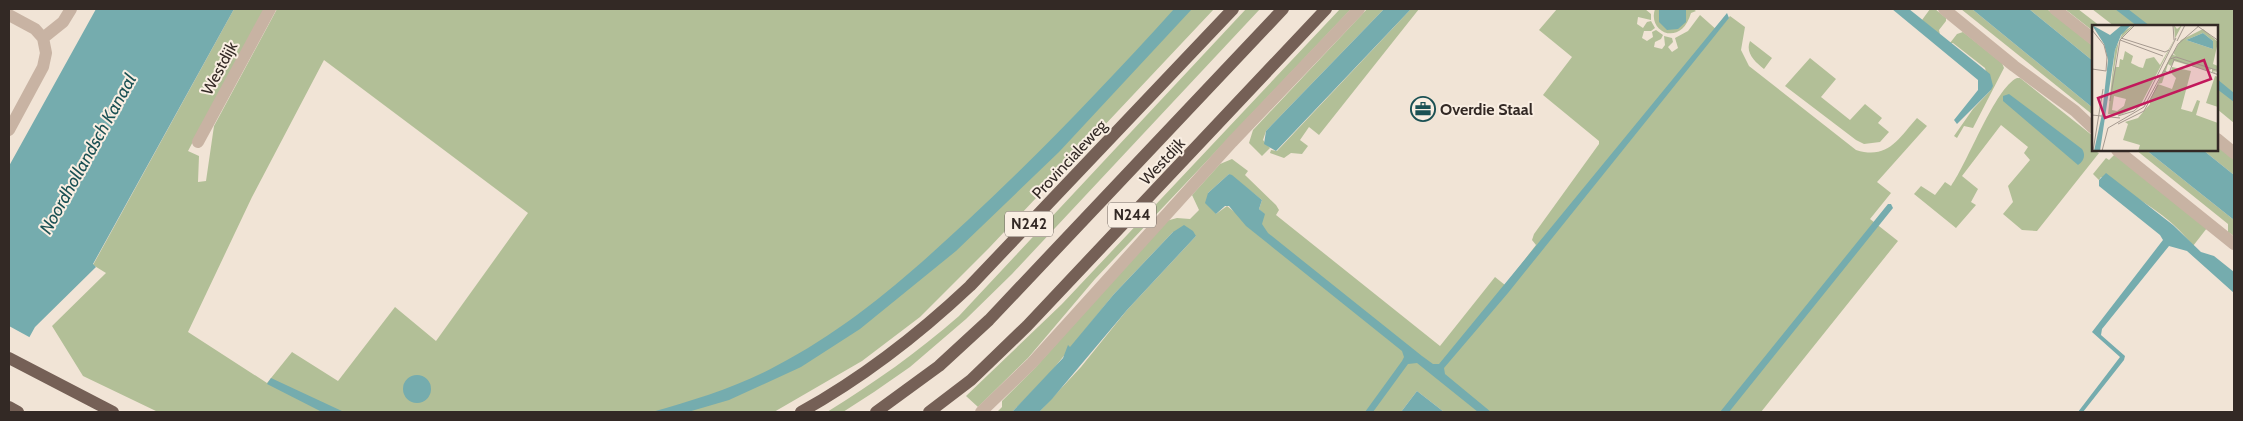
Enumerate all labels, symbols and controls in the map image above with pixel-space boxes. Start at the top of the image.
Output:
inset map [2092,25,2218,151]
street label: Westdijk [198,38,242,98]
water label: Noordhollandsch Kanaal [35,69,142,238]
office icon: Overdie Staal [1410,96,1436,122]
place label: Overdie Staal [1440,100,1533,119]
street label: Provincialeweg [1028,115,1111,203]
street label: Westdijk [1136,133,1189,189]
road number: N244 [1108,202,1156,228]
road number: N242 [1005,212,1053,236]

